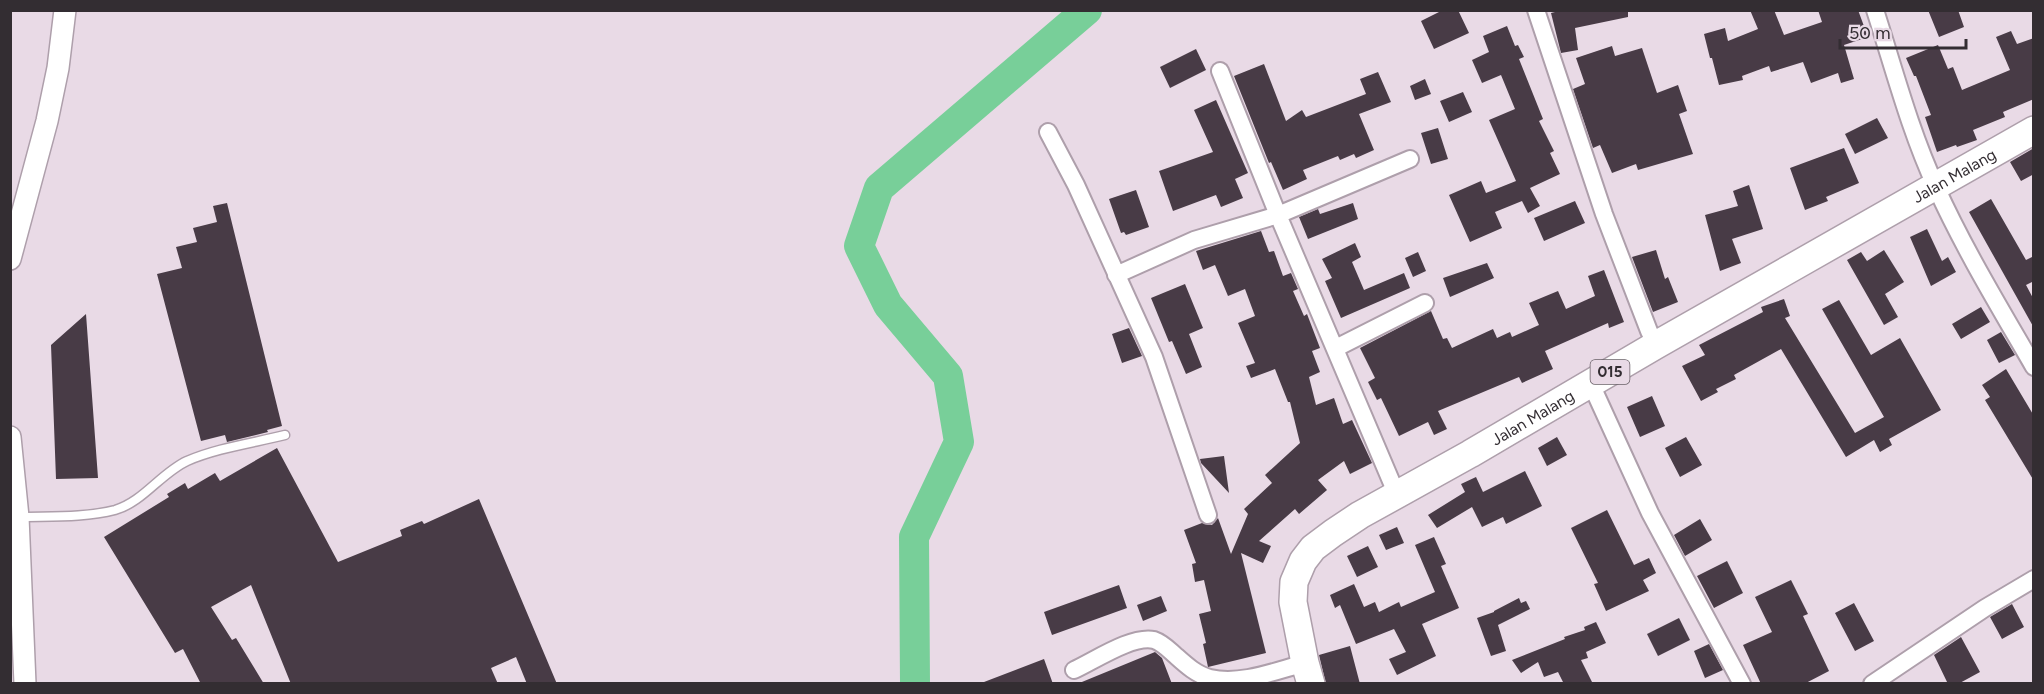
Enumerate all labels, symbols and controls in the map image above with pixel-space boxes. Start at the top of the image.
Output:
scale bar [1840,12,1966,50]
text: 50 m [1849,22,1891,44]
street label: Jalan Malang [1909,144,1999,207]
road number: 015 [1590,360,1630,384]
street label: Jalan Malang [1488,386,1577,449]

